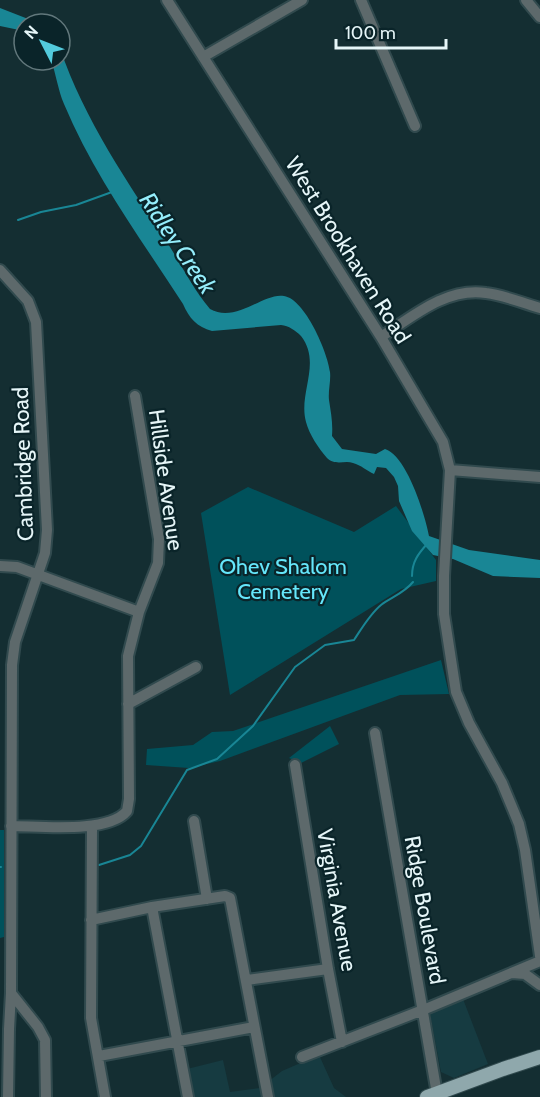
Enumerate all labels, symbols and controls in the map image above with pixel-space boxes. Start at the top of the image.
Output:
north arrow [12,12,72,72]
scale bar [336,12,446,50]
text: N [20,22,42,43]
text: 100 m [345,22,396,44]
street label: West Brookhaven Road [279,152,417,348]
water label: Ridley Creek [133,187,223,300]
street label: Cambridge Road [7,386,39,542]
street label: Hillside Avenue [143,408,189,552]
park label: Ohev Shalom Cemetery [219,553,347,605]
street label: Virginia Avenue [311,827,363,973]
street label: Ridge Boulevard [399,834,451,986]

